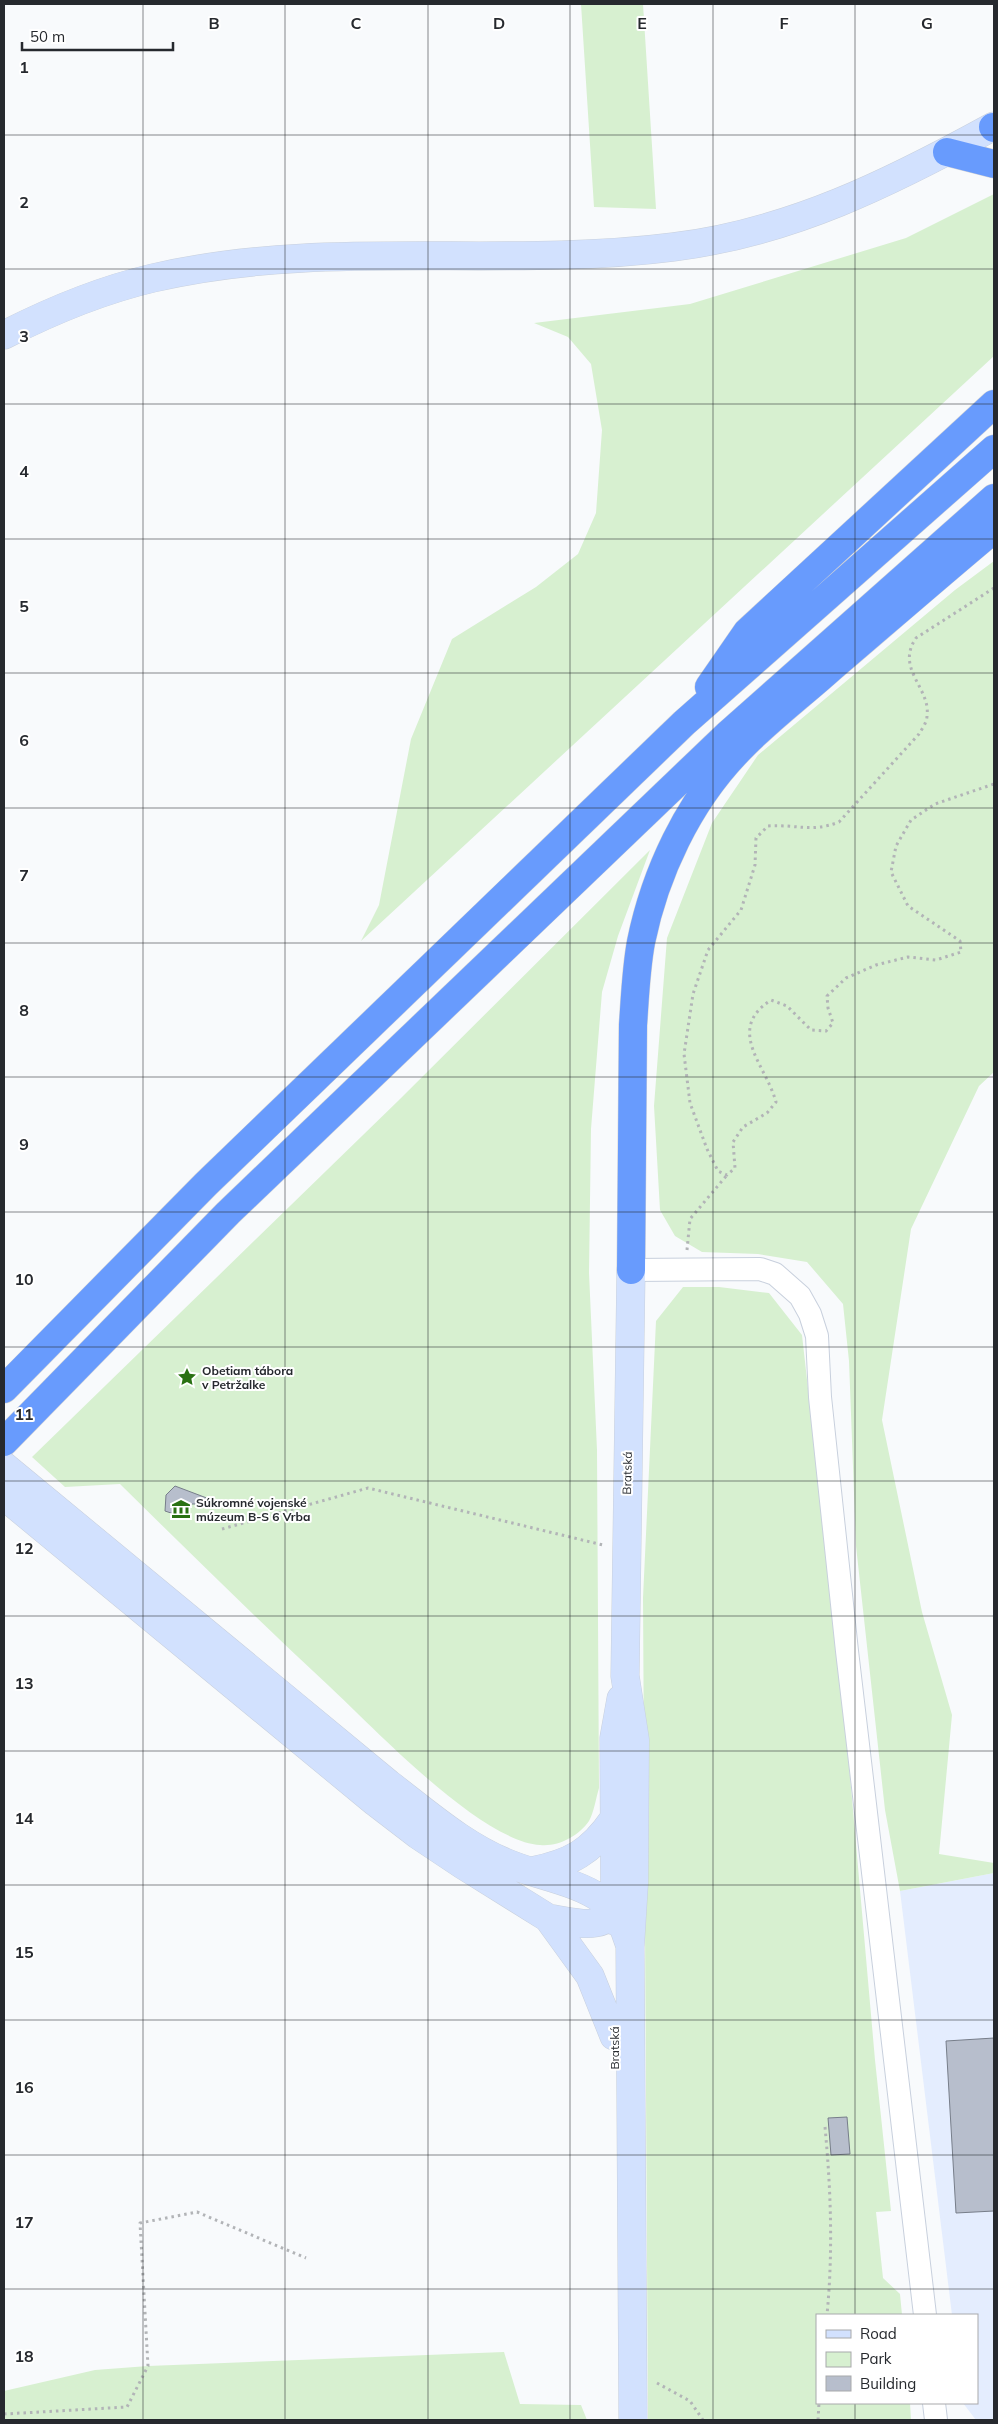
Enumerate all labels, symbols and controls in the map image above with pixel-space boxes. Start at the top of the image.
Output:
text: B [208,13,220,33]
text: C [351,13,362,33]
text: D [493,13,505,33]
text: E [637,13,647,33]
text: F [779,13,789,33]
text: G [921,13,933,33]
scale bar [22,20,174,52]
text: 50 m [30,27,65,46]
text: 1 [19,57,29,77]
text: 2 [19,192,29,212]
text: 3 [19,326,29,346]
text: 4 [19,461,29,481]
text: 5 [19,596,29,616]
text: 6 [19,730,29,750]
text: 7 [19,865,29,885]
text: 8 [19,1000,29,1020]
text: 9 [19,1134,29,1154]
text: 10 [14,1269,34,1289]
place label: Obetiam tábora v Petržalke [201,1363,293,1392]
place icon: Obetiam tábora v Petržalke [176,1366,198,1388]
text: 11 [14,1404,34,1424]
street label: Bratská [619,1451,635,1495]
place label: Súkromné vojenské múzeum B-S 6 Vrba [196,1495,310,1524]
museum icon: Súkromné vojenské múzeum B-S 6 Vrba [170,1498,192,1520]
text: 12 [14,1538,34,1558]
text: 13 [14,1673,34,1693]
text: 14 [14,1808,34,1828]
text: 15 [14,1942,34,1962]
street label: Bratská [607,2026,622,2070]
text: 16 [14,2077,34,2097]
text: 17 [14,2212,34,2232]
legend [816,2314,978,2404]
text: Road [860,2324,897,2343]
text: 18 [14,2346,34,2366]
text: Park [860,2349,892,2368]
text: Building [860,2374,916,2393]

